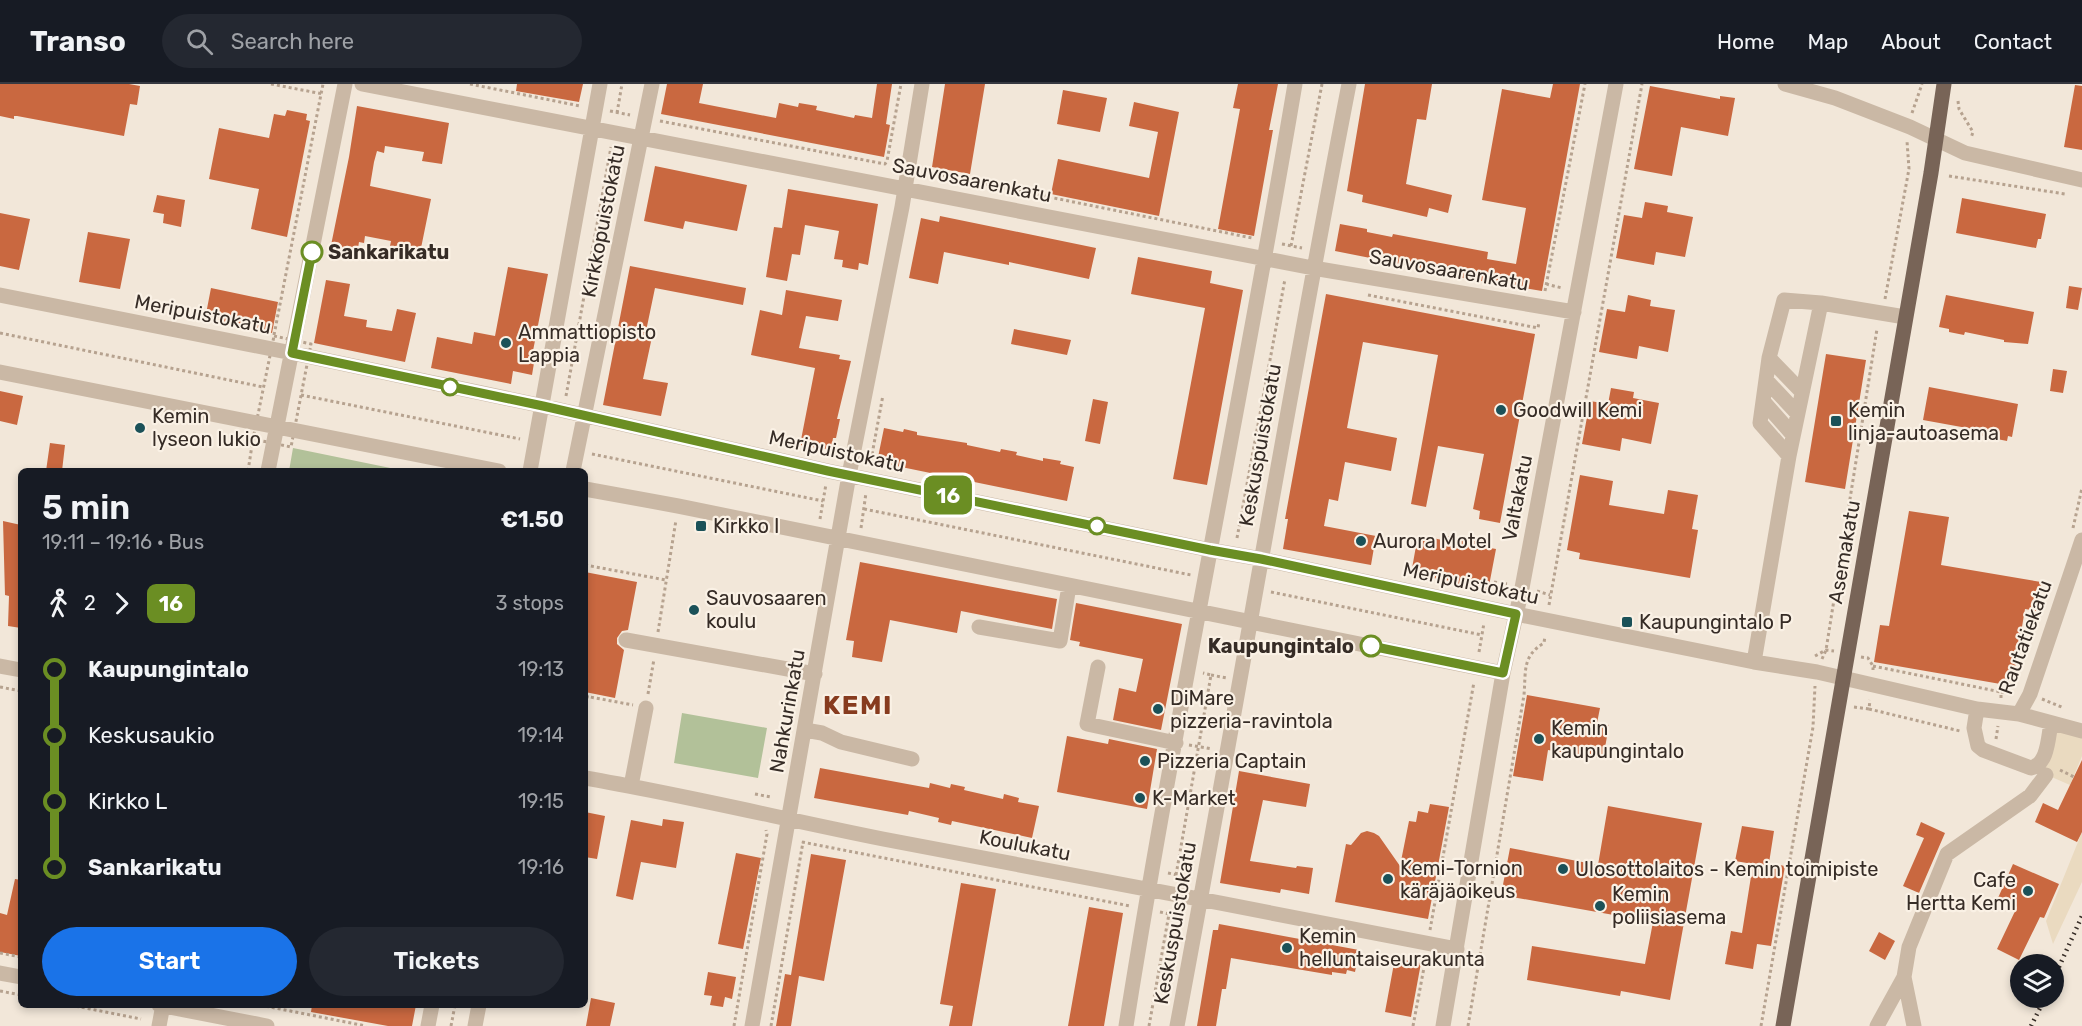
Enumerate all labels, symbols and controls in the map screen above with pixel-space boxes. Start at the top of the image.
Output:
search box [162,14,582,68]
text: Transo [30,25,126,58]
icon: search [183,25,216,58]
text: Search here [231,28,354,55]
text: Home [1717,29,1774,54]
text: Map [1807,29,1848,54]
text: About [1881,29,1941,54]
text: Contact [1974,29,2052,54]
street label: Kirkkopuistokatu [576,142,630,300]
street label: Sauvosaarenkatu [890,153,1054,207]
place label: Sankarikatu [328,240,449,264]
marker: Sankarikatu [301,241,323,263]
street label: Sauvosaarenkatu [1367,244,1531,296]
street label: Meripuistokatu [133,289,273,339]
place label: Ammattiopisto Lappia [518,320,656,367]
marker: Ammattiopisto Lappia [499,336,513,350]
street label: Keskuspuistokatu [1234,362,1286,528]
unlabelled marker [441,378,459,396]
place label: Goodwill Kemi [1513,398,1642,422]
place label: Kemin linja-autoasema [1848,398,1999,445]
marker: Goodwill Kemi [1494,403,1508,417]
place label: Kemin lyseon lukio [152,404,261,451]
marker: Kemin linja-autoasema [1829,414,1843,428]
marker: Kemin lyseon lukio [133,421,147,435]
street label: Meripuistokatu [767,425,907,477]
street label: Valtakatu [1497,453,1537,543]
line badge: 16 [921,476,975,514]
text: 16 [936,483,960,508]
text: 5 min [42,488,130,527]
street label: Asemakatu [1823,498,1865,606]
text: €1.50 [500,506,564,533]
place label: Kirkko I [713,514,779,538]
unlabelled marker [1088,517,1106,535]
marker: Kirkko I [694,519,708,533]
place label: Aurora Motel [1373,529,1492,553]
text: 19:11 – 19:16 · Bus [42,530,204,554]
marker: Aurora Motel [1354,534,1368,548]
street label: Meripuistokatu [1401,557,1541,609]
street label: Rautatiekatu [1993,577,2057,697]
place label: Sauvosaaren koulu [706,586,827,633]
icon: walk [42,587,75,620]
icon: forward [105,587,138,620]
text: 2 [84,591,96,615]
text: 16 [159,591,183,616]
text: 3 stops [495,591,564,615]
marker: Sauvosaaren koulu [687,603,701,617]
place label: Kaupungintalo P [1639,610,1792,634]
marker: Kaupungintalo P [1620,615,1634,629]
place label: Kaupungintalo [1208,634,1354,658]
marker: Kaupungintalo [1360,635,1382,657]
street label: Nahkurinkatu [764,647,810,775]
text: Kaupungintalo [88,656,249,683]
text: 19:13 [518,657,564,681]
place label: DiMare pizzeria-ravintola [1170,686,1333,733]
district label: KEMI [823,690,893,721]
marker: DiMare pizzeria-ravintola [1151,702,1165,716]
place label: Kemin kaupungintalo [1551,716,1684,763]
text: Keskusaukio [88,722,215,749]
text: 19:14 [517,723,564,747]
marker: Kemin kaupungintalo [1532,732,1546,746]
place label: Pizzeria Captain [1157,749,1306,773]
marker: Pizzeria Captain [1138,754,1152,768]
place label: K-Market [1152,786,1236,810]
text: Kirkko L [88,788,167,815]
text: 19:15 [518,789,564,813]
marker: K-Market [1133,791,1147,805]
street label: Koulukatu [977,824,1073,866]
street label: Keskuspuistokatu [1149,840,1201,1006]
text: Sankarikatu [88,854,222,881]
text: 19:16 [518,855,564,879]
place label: Kemi-Tornion käräjäoikeus [1400,856,1523,903]
place label: Ulosottolaitos - Kemin toimipiste [1575,857,1878,881]
marker: Ulosottolaitos - Kemin toimipiste [1556,862,1570,876]
place label: Cafe Hertta Kemi [1906,868,2016,915]
marker: Kemi-Tornion käräjäoikeus [1381,872,1395,886]
place label: Kemin poliisiasema [1612,882,1726,929]
marker: Cafe Hertta Kemi [2021,884,2035,898]
marker: Kemin poliisiasema [1593,899,1607,913]
place label: Kemin helluntaiseurakunta [1299,924,1485,971]
button: Start [42,927,297,996]
button: Tickets [309,927,564,996]
marker: Kemin helluntaiseurakunta [1280,941,1294,955]
map controls [2010,954,2064,1008]
button: layers [2010,954,2064,1008]

